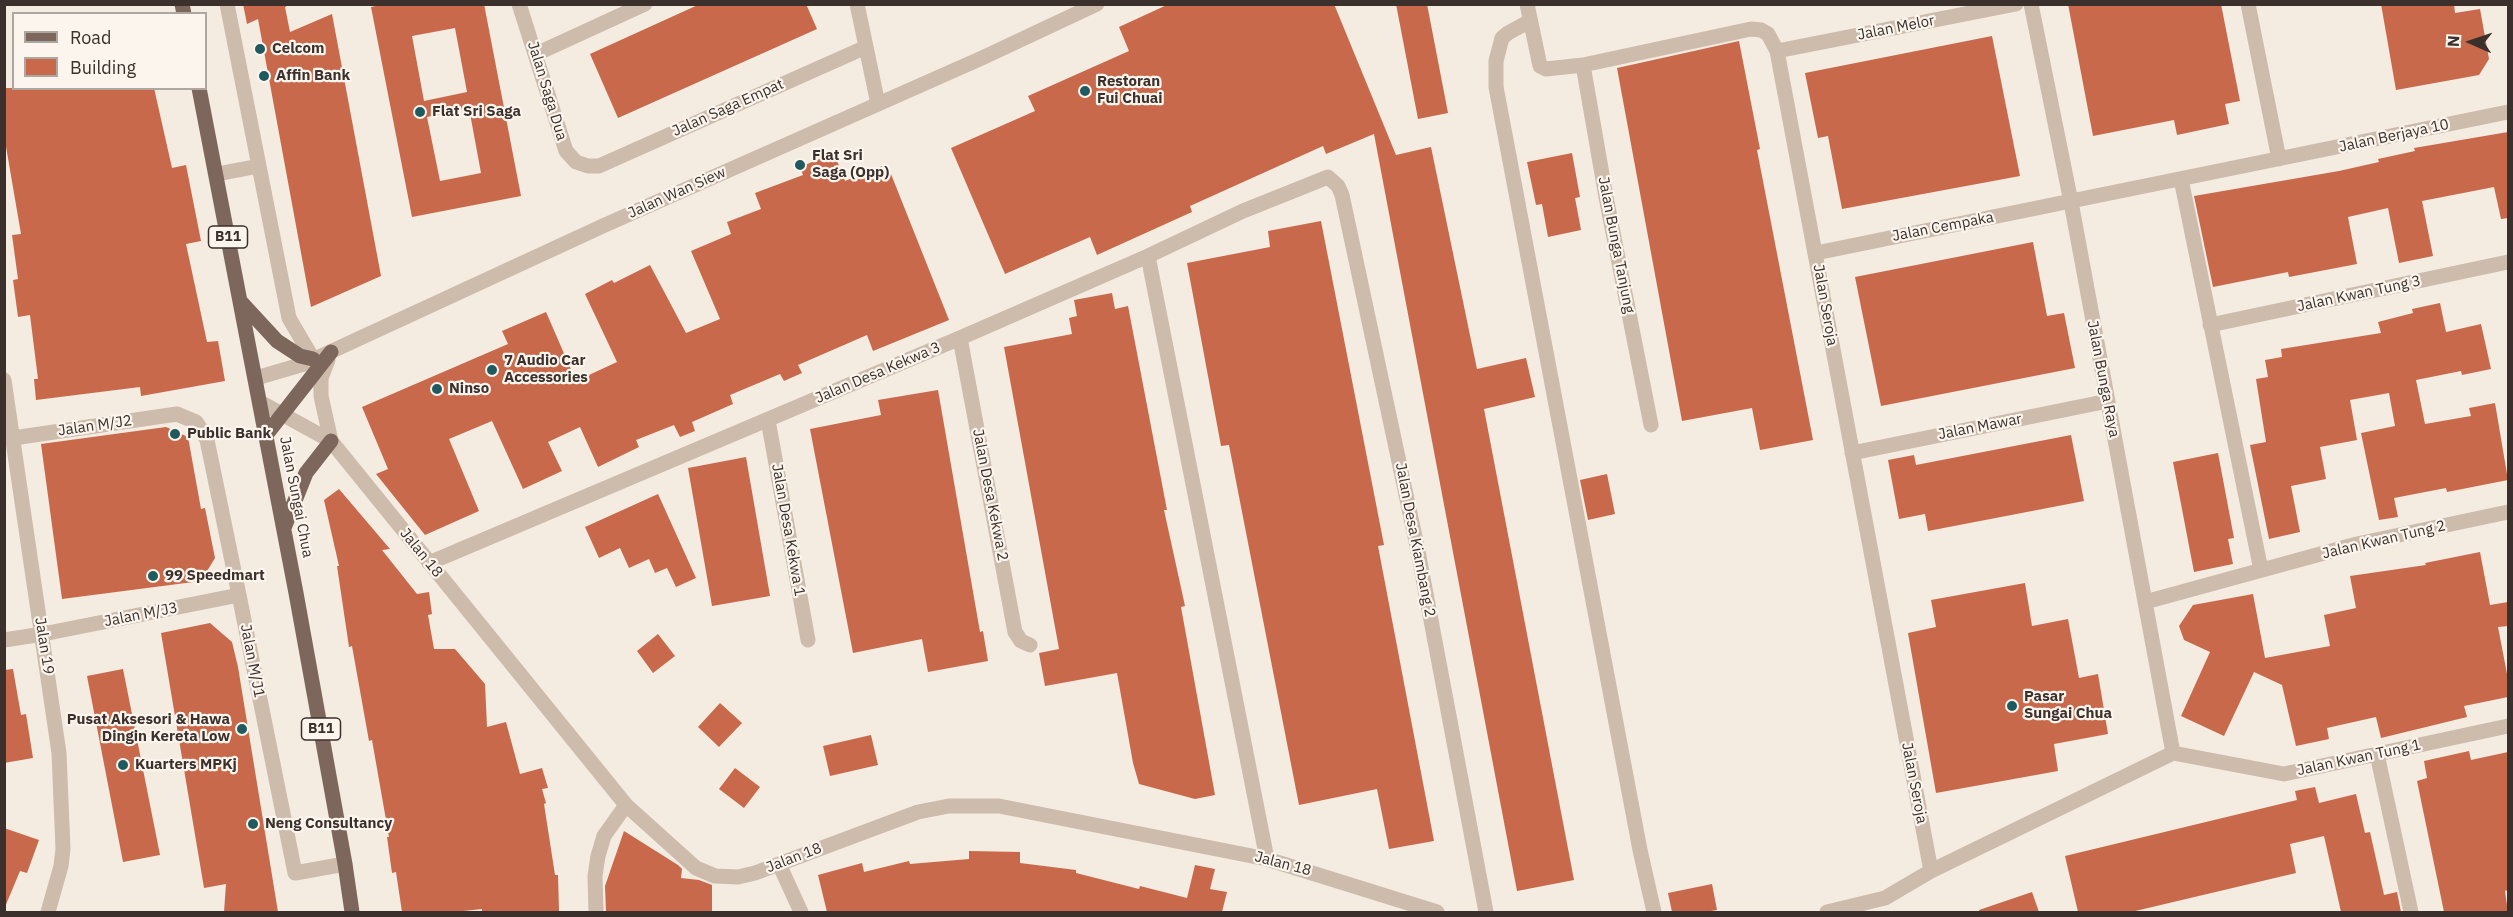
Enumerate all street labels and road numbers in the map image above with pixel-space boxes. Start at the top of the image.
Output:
street label: Jalan Melor [1856,12,1936,44]
street label: Jalan Saga Dua [523,39,571,143]
street label: Jalan Saga Empat [670,75,786,141]
street label: Jalan Berjaya 10 [2337,116,2451,156]
street label: Jalan Wan Siew [625,163,729,223]
street label: Jalan Bunga Tanjung [1594,175,1638,315]
street label: Jalan Cempaka [1891,208,1995,246]
road number: B11 [208,226,248,248]
street label: Jalan Seroja [1809,263,1841,347]
street label: Jalan Kwan Tung 3 [2296,272,2422,316]
street label: Jalan Bunga Raya [2083,319,2123,439]
street label: Jalan Desa Kekwa 3 [813,339,943,407]
street label: Jalan Mawar [1937,410,2023,444]
street label: Jalan M/J2 [57,412,133,440]
street label: Jalan Desa Kekwa 2 [968,427,1012,563]
street label: Jalan Sungai Chua [275,435,317,559]
street label: Jalan Desa Kiambang 2 [1391,461,1439,619]
street label: Jalan Desa Kekwa 1 [767,462,809,598]
street label: Jalan Kwan Tung 2 [2321,517,2447,563]
street label: Jalan 18 [396,525,446,581]
street label: Jalan M/J3 [103,599,179,631]
street label: Jalan 19 [31,616,57,676]
street label: Jalan M/J1 [236,623,268,699]
road number: B11 [302,718,340,740]
street label: Jalan Kwan Tung 1 [2296,736,2422,780]
street label: Jalan Seroja [1897,741,1931,825]
street label: Jalan 18 [764,839,824,877]
street label: Jalan 18 [1253,848,1313,880]

